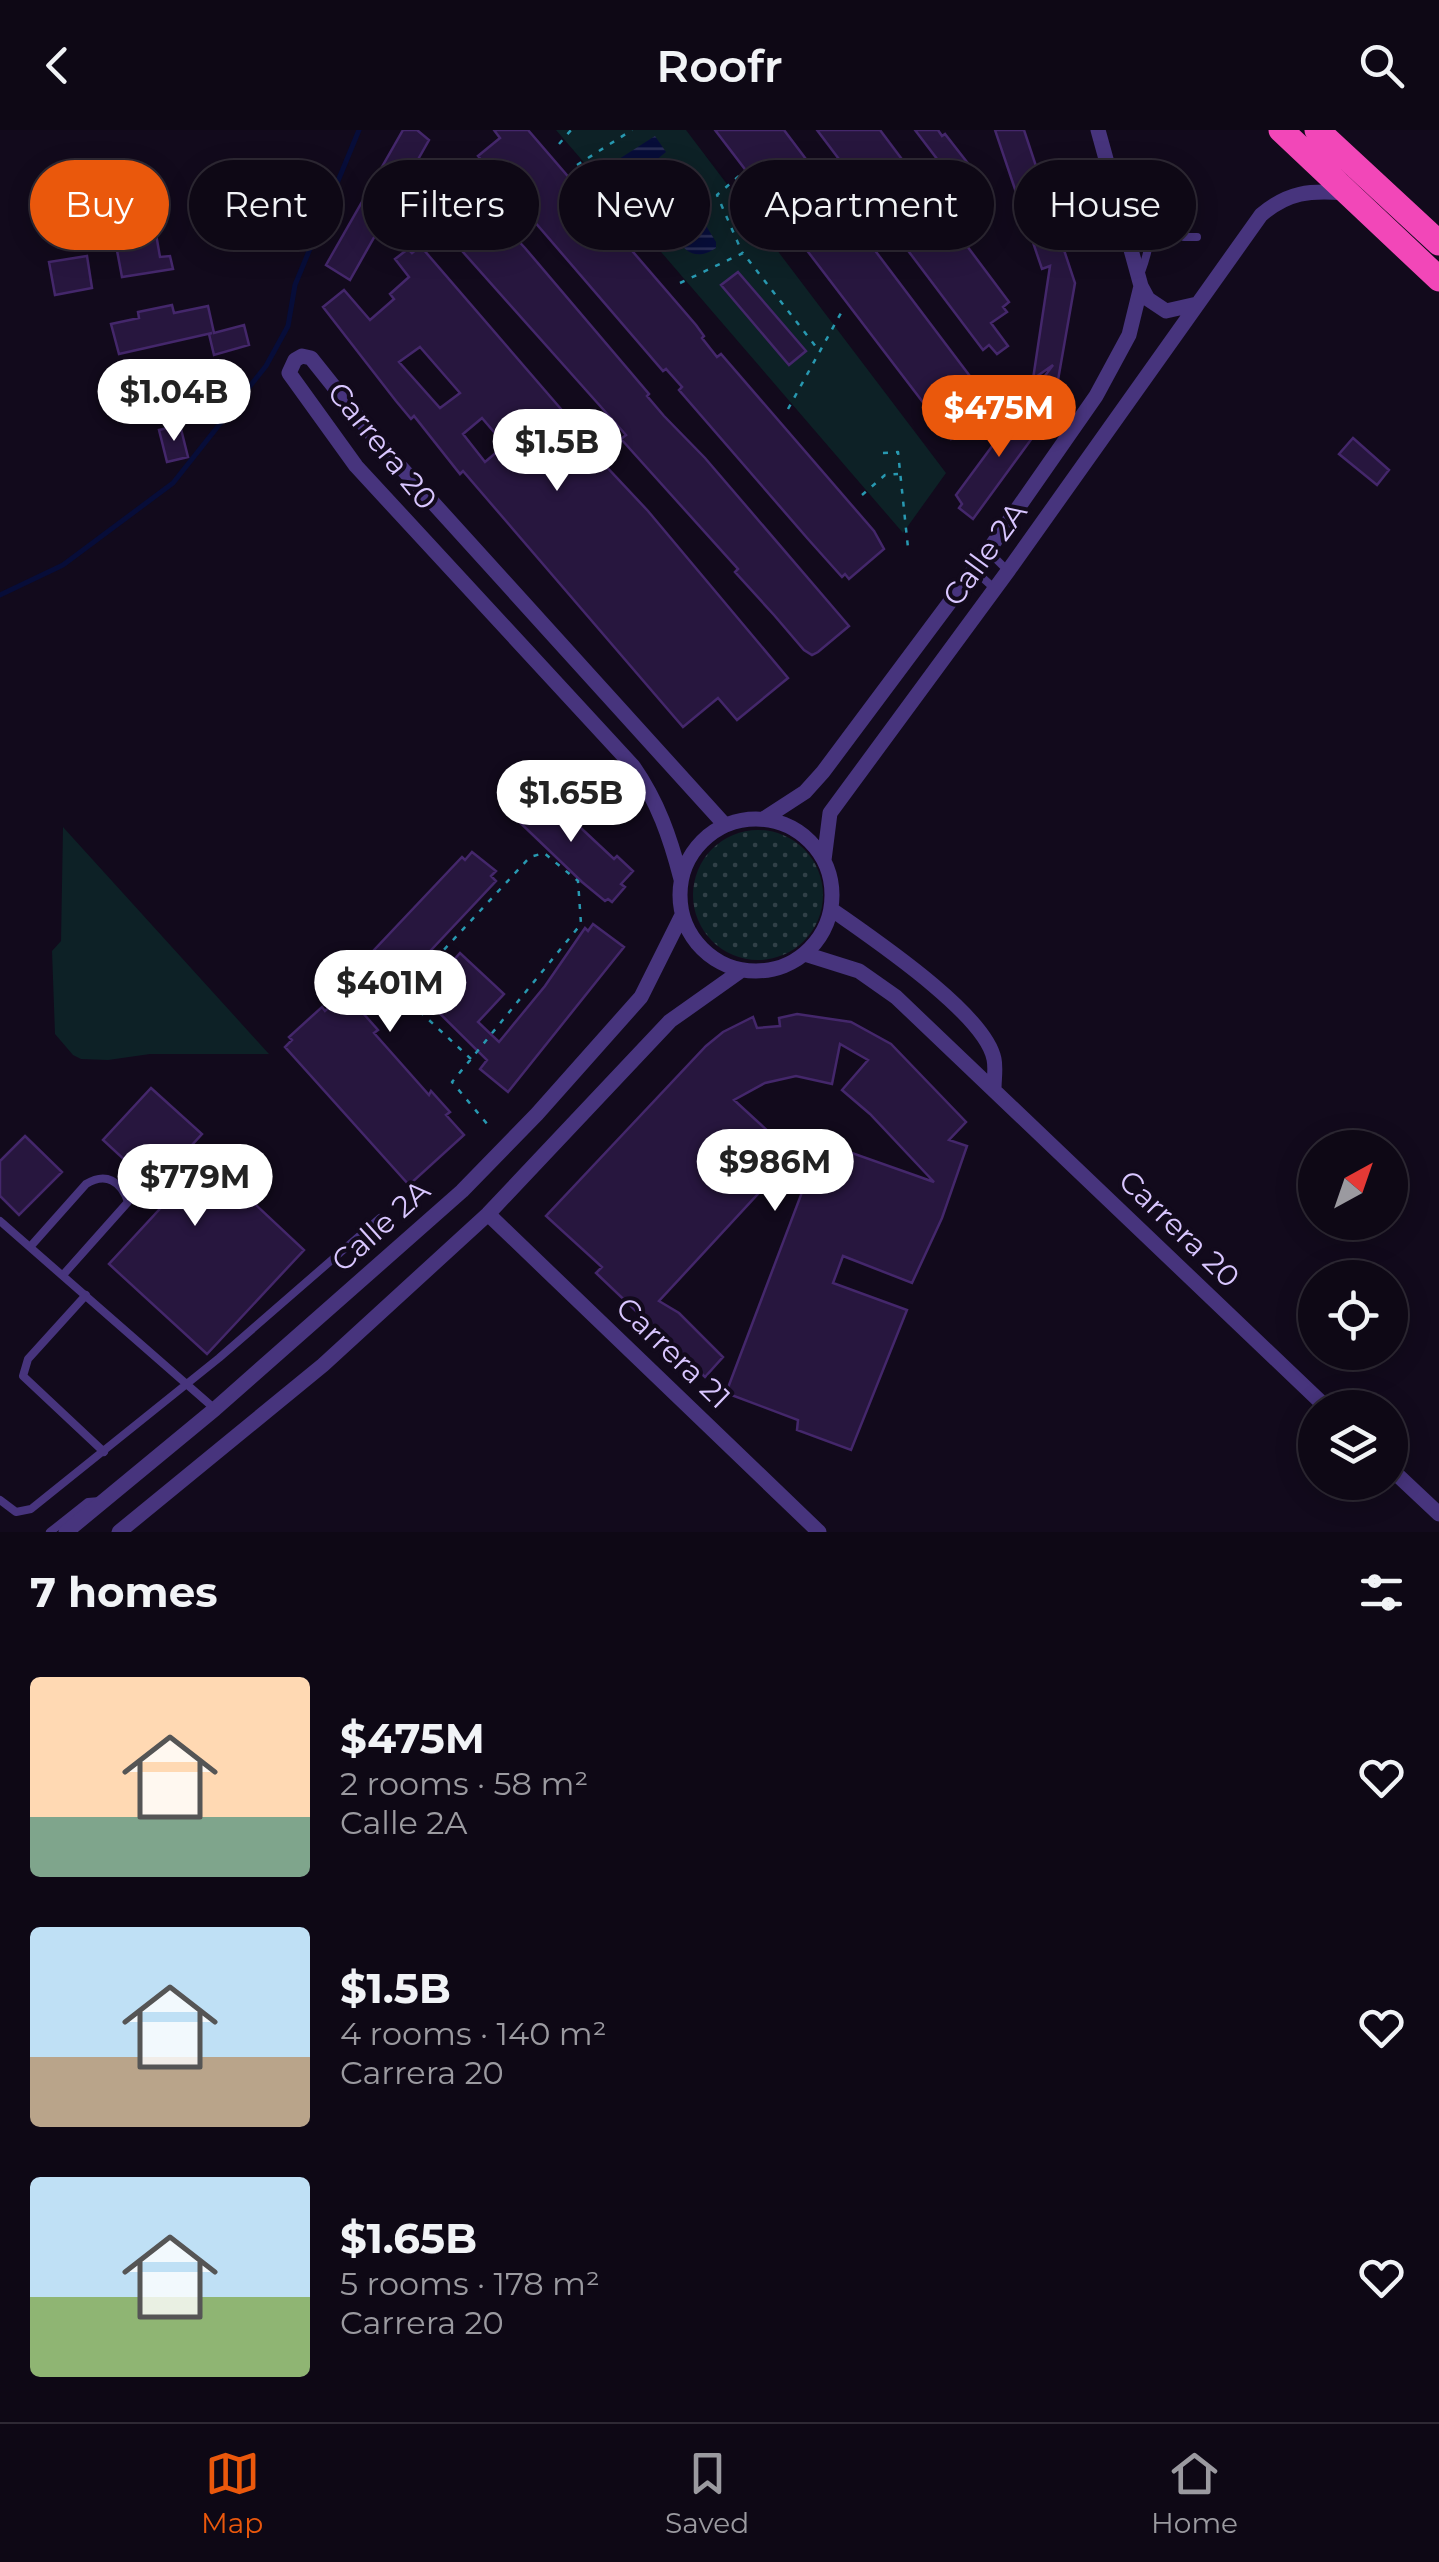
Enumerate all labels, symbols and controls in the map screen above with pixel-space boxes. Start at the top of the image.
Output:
icon: back [30,38,85,93]
text: Roofr [656,38,783,93]
icon: search [1354,38,1409,93]
chip: Buy [30,160,169,250]
chip: Rent [189,160,343,250]
chip: Filters [363,160,539,250]
chip: New [559,160,710,250]
chip: Apartment [730,160,994,250]
chip: House [1014,160,1196,250]
pin: $1.04B [93,359,255,444]
text: $1.04B [120,372,228,411]
street label: Carrera 20 [320,374,445,517]
pin: $475M [929,375,1069,460]
text: $475M [944,388,1054,427]
pin: $1.5B [487,409,627,494]
text: $1.5B [515,422,599,461]
street label: Calle 2A [935,494,1035,613]
pin: $1.65B [490,760,652,845]
text: $1.65B [519,773,623,812]
pin: $401M [320,950,460,1035]
text: $401M [336,963,444,1002]
pin: $986M [705,1129,845,1214]
north arrow [1298,1130,1408,1240]
map controls [1298,1130,1408,1500]
text: $986M [719,1142,831,1181]
pin: $779M [125,1144,265,1229]
text: $779M [140,1157,250,1196]
street label: Carrera 20 [1111,1162,1247,1295]
street label: Calle 2A [324,1172,438,1279]
button: locate [1298,1260,1408,1370]
street label: Carrera 21 [609,1289,738,1416]
button: layers [1298,1390,1408,1500]
icon: filters [1354,1565,1409,1620]
text: 7 homes [30,1566,218,1618]
text: $475M [340,1712,485,1764]
icon: home [110,1717,230,1837]
icon: heart [1354,1750,1409,1805]
text: 2 rooms · 58 m² [340,1764,588,1803]
text: Calle 2A [340,1803,467,1842]
text: $1.5B [340,1962,451,2014]
icon: home [110,1967,230,2087]
icon: heart [1354,2000,1409,2055]
text: 4 rooms · 140 m² [340,2014,606,2053]
text: Carrera 20 [340,2053,504,2092]
text: $1.65B [340,2212,477,2264]
icon: home [110,2217,230,2337]
icon: heart [1354,2250,1409,2305]
text: 5 rooms · 178 m² [340,2264,600,2303]
text: Carrera 20 [340,2303,504,2342]
tab: Map [201,2446,263,2540]
tab: Saved [665,2446,749,2540]
tab: Home [1151,2446,1238,2540]

